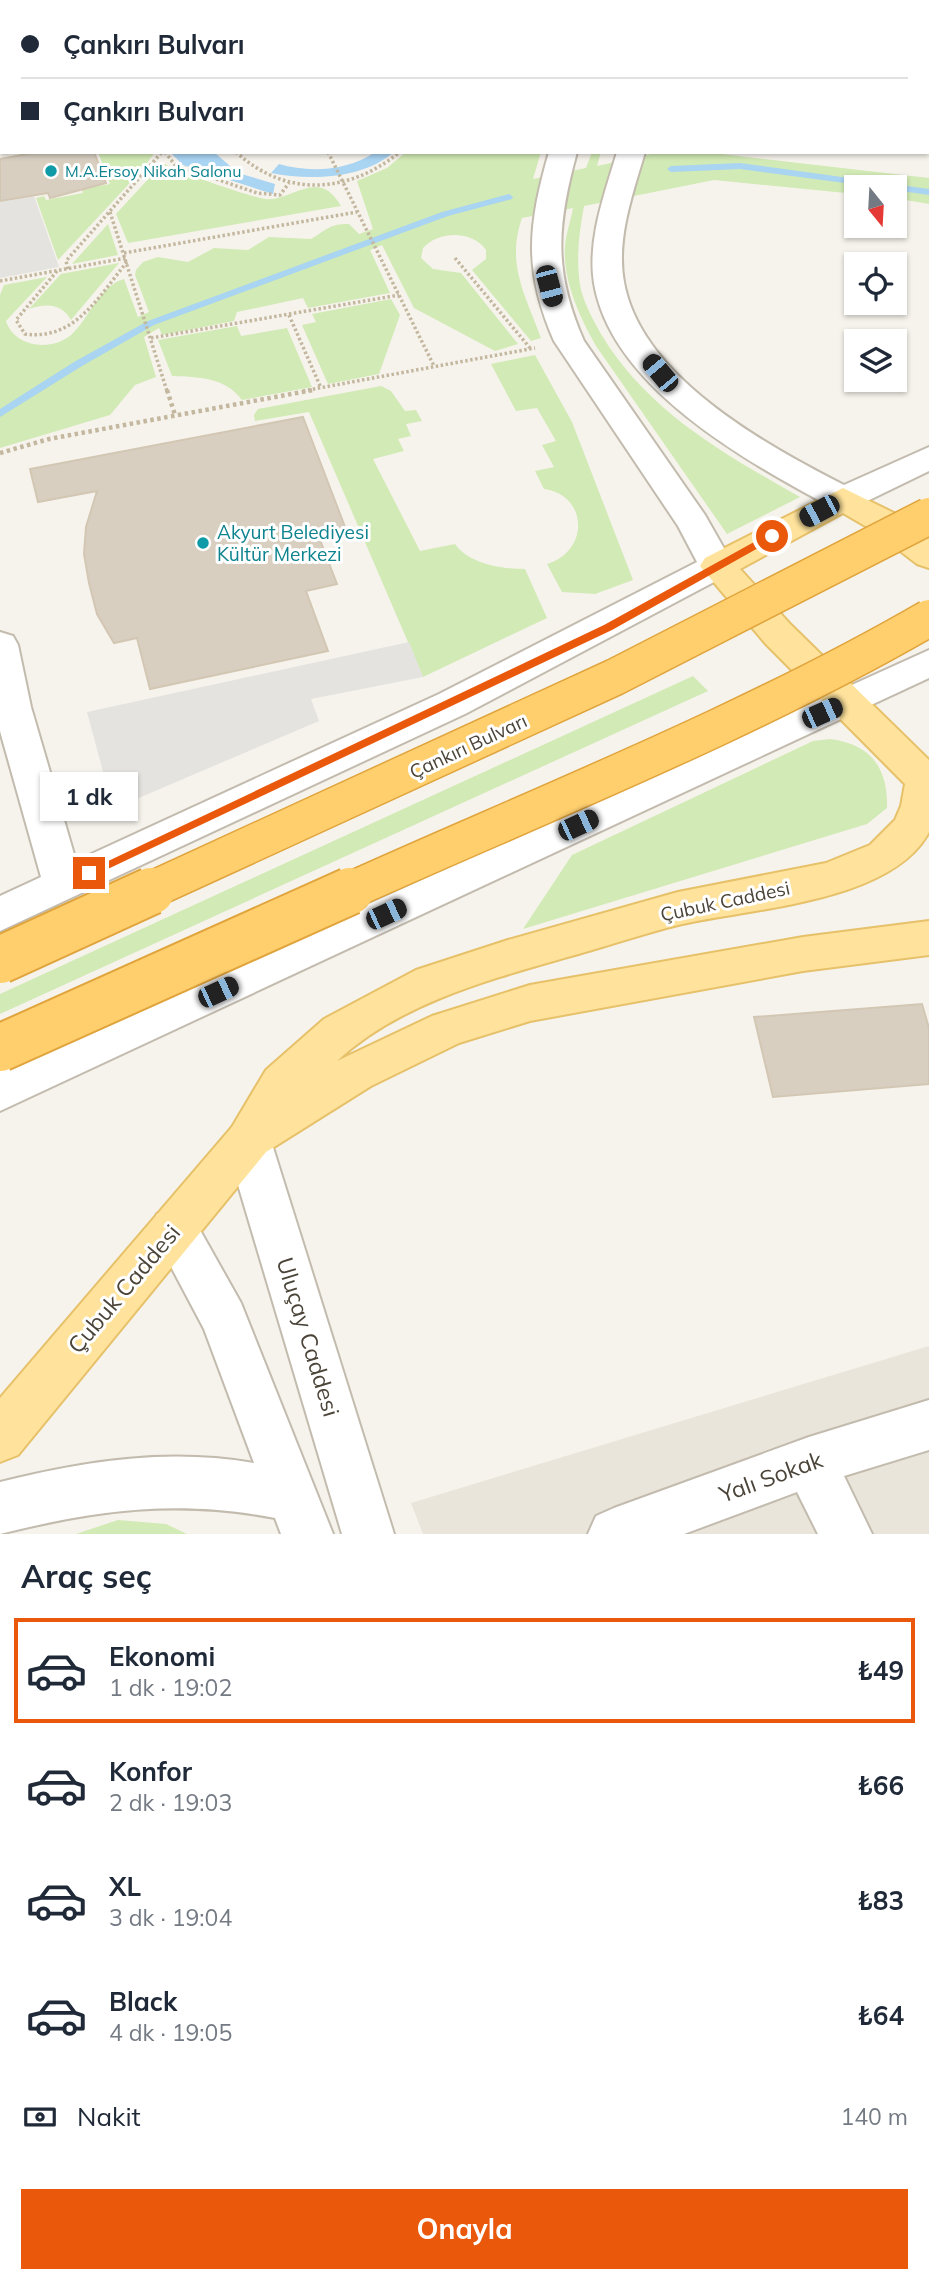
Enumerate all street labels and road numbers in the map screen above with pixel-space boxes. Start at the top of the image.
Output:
street label: Çankırı Bulvarı [405,708,531,784]
street label: Çubuk Caddesi [658,876,792,926]
street label: Çubuk Caddesi [61,1218,186,1359]
street label: Uluçay Caddesi [271,1254,346,1420]
street label: Yalı Sokak [714,1444,828,1509]

